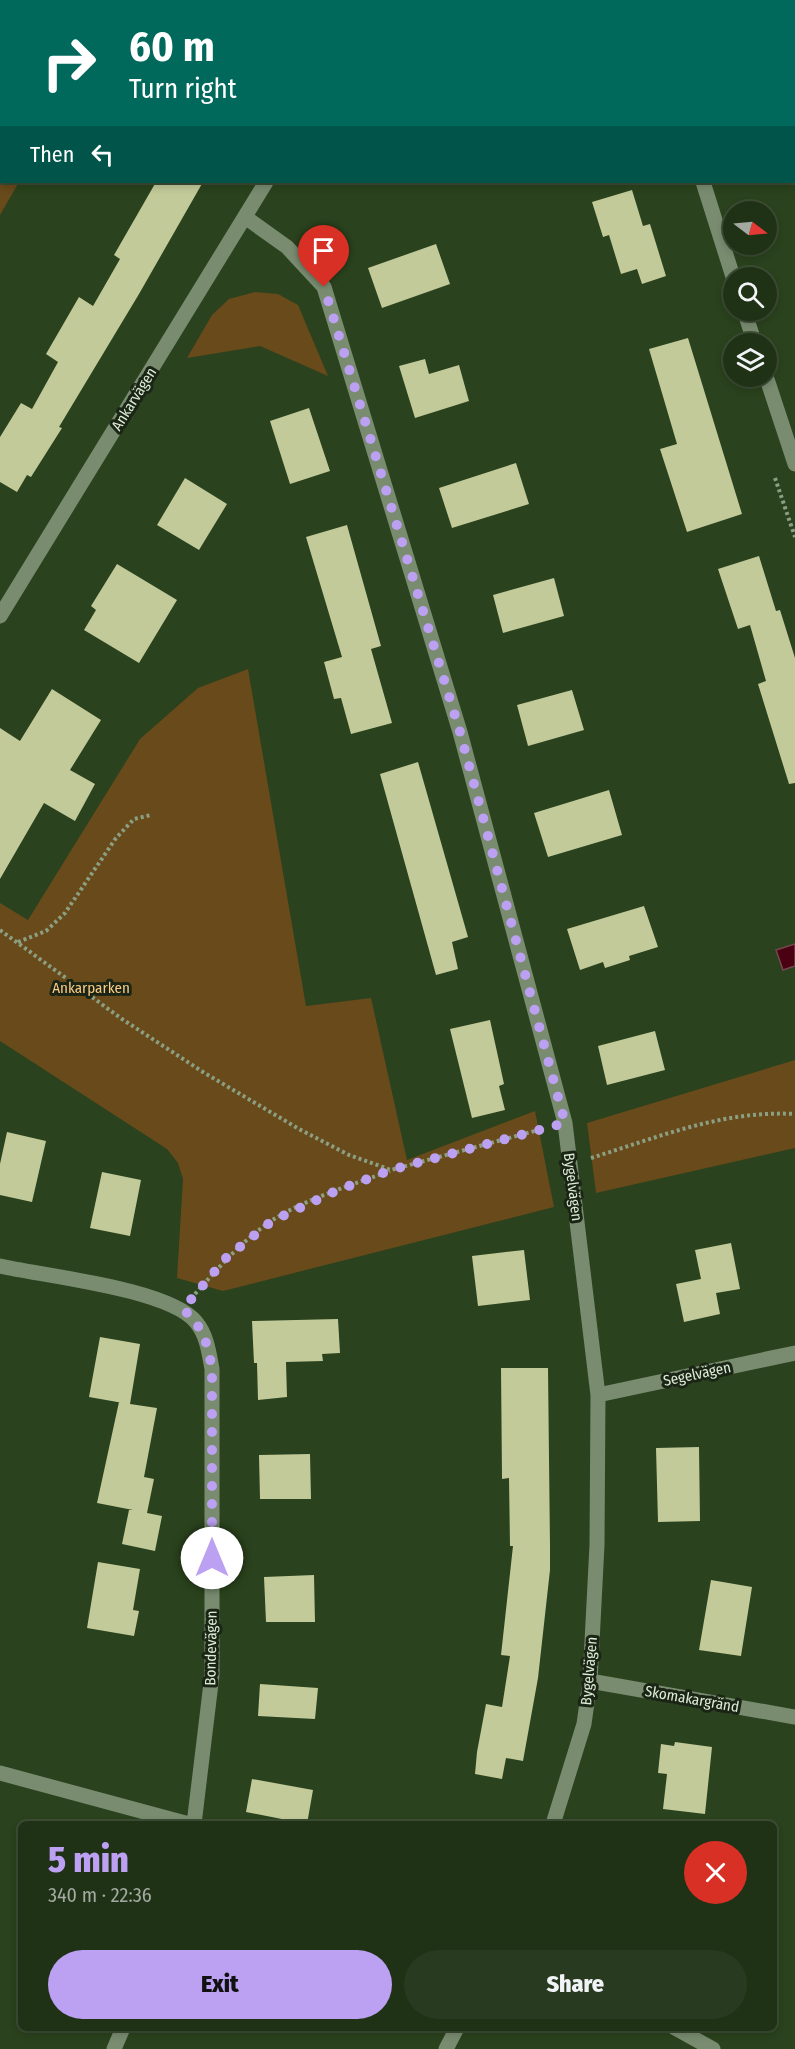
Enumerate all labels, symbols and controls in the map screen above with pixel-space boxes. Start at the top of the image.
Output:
text: 60 m [129,22,215,72]
icon: right [30,24,108,102]
text: Turn right [129,73,237,105]
icon: left [86,138,119,171]
text: Then [30,141,74,168]
north arrow [723,201,777,255]
map controls [723,201,777,387]
pin [298,225,349,287]
icon: arrive [307,234,340,267]
button: search [723,267,777,321]
button: layers [723,333,777,387]
street label: Ankarvägen [108,364,160,434]
park label: Ankarparken [52,979,130,997]
street label: Bygelvägen [560,1152,586,1222]
street label: Segelvägen [662,1358,732,1390]
position arrow [180,1526,244,1590]
street label: Bondevägen [201,1610,221,1686]
street label: Bygelvägen [577,1636,601,1706]
street label: Skomakargränd [643,1682,741,1716]
text: 5 min [48,1838,129,1882]
button: close [684,1841,747,1904]
text: 340 m · 22:36 [48,1883,152,1907]
button: Exit [48,1950,392,2019]
button: Share [404,1950,747,2019]

